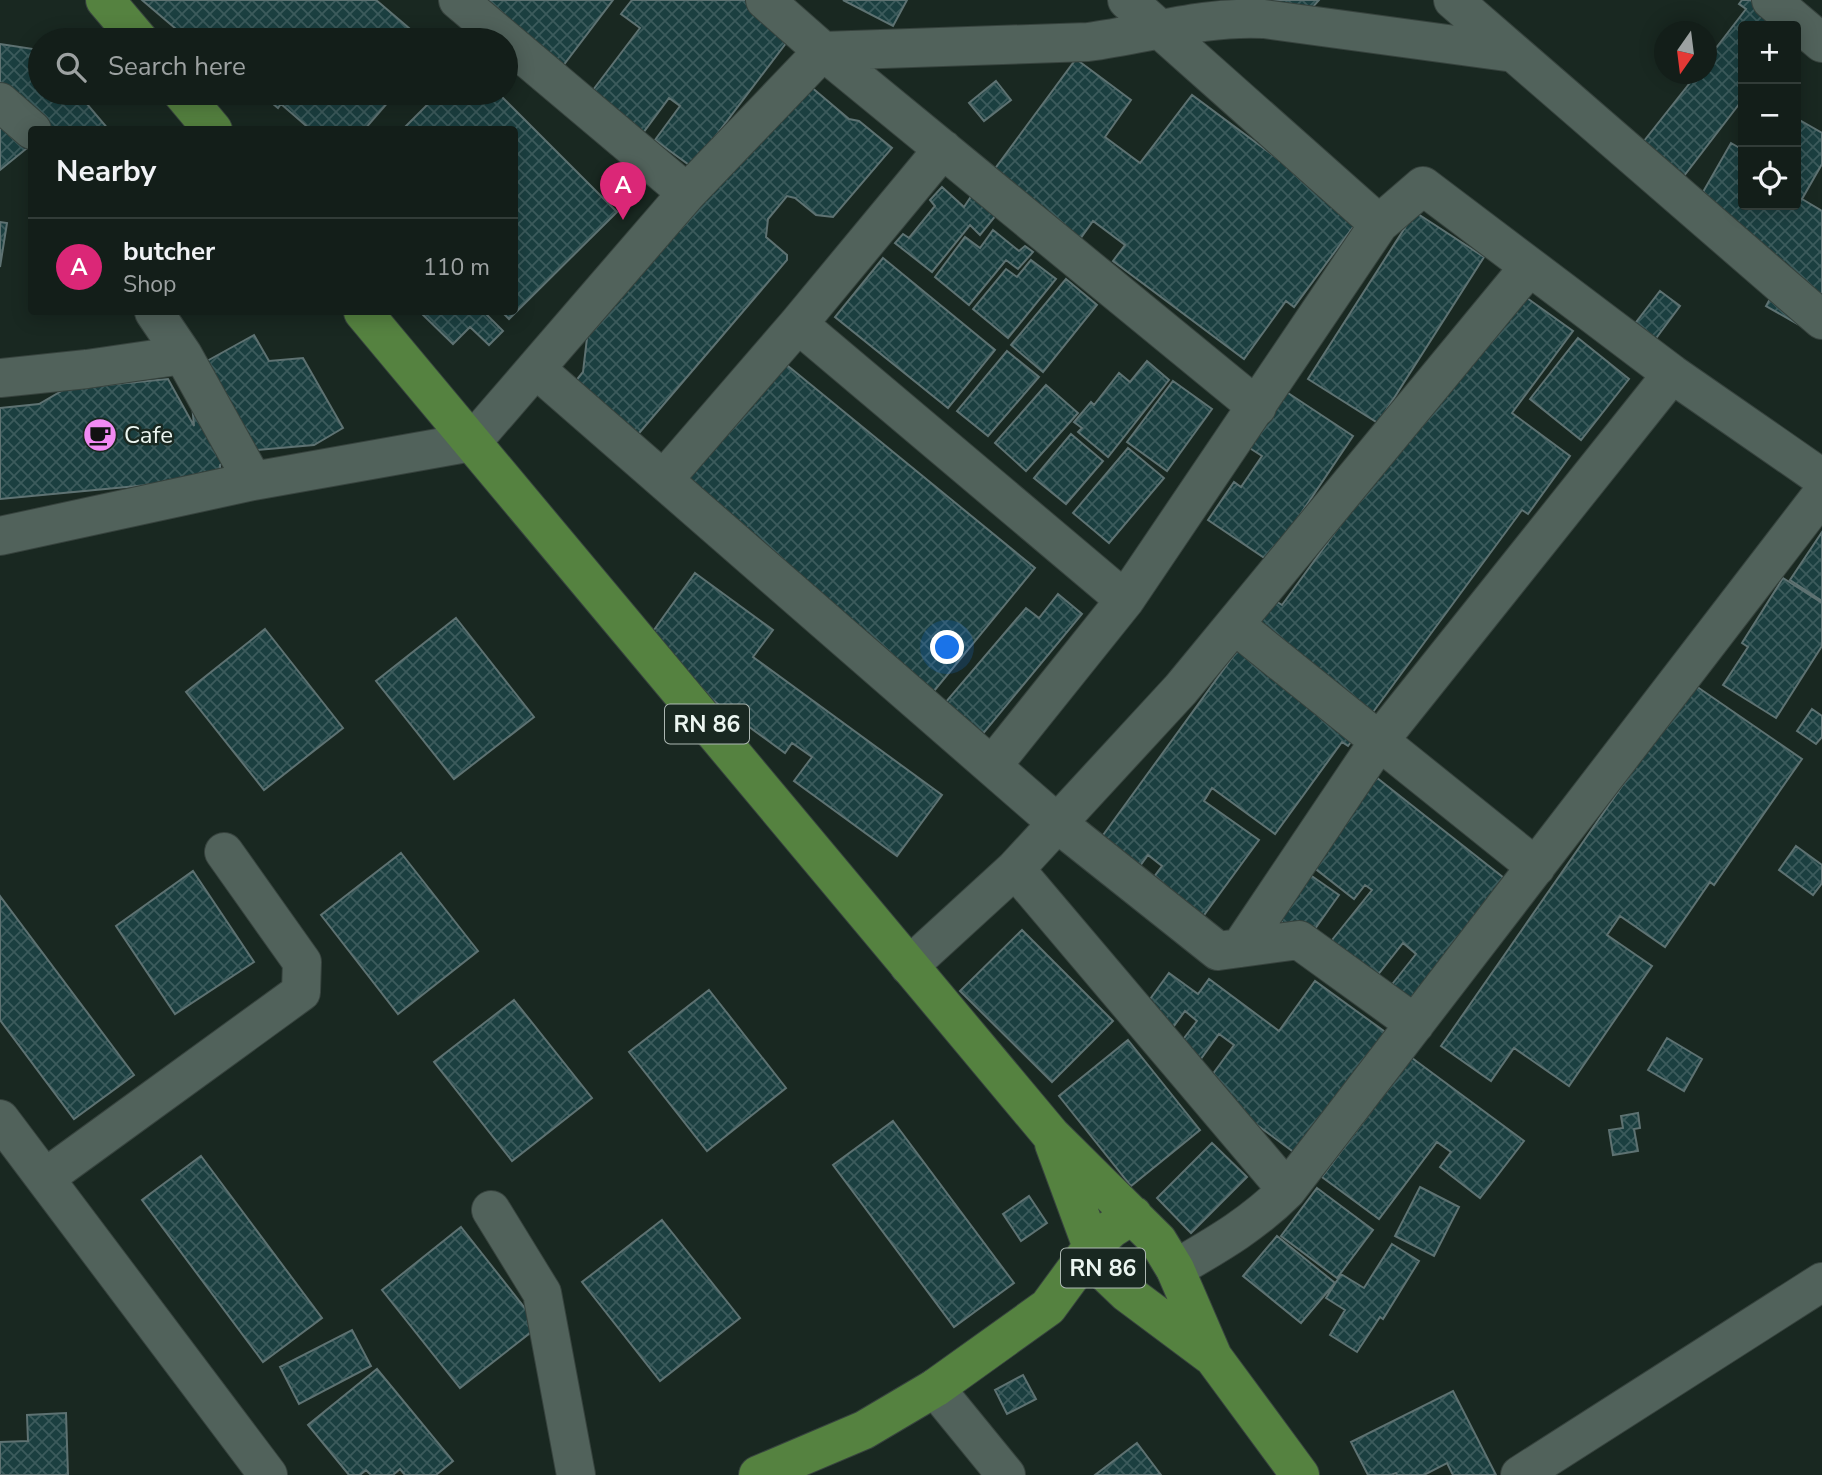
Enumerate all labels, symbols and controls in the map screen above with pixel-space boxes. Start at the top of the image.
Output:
north arrow [1654,21,1717,84]
map controls [1738,21,1801,210]
button: + [1738,21,1801,84]
search box [28,28,518,105]
icon: search [52,48,90,86]
text: Search here [108,49,246,84]
button: − [1738,84,1801,147]
button: locate [1738,147,1801,210]
text: Nearby [56,151,156,192]
pin: A [600,162,646,220]
text: butcher [123,234,215,269]
text: A [70,252,88,283]
text: 110 m [423,252,490,283]
text: Shop [123,269,176,300]
cafe icon: Cafe [81,416,119,454]
place label: Cafe [124,419,173,451]
your location [930,630,964,664]
road number: RN 86 [665,704,749,744]
road number: RN 86 [1061,1248,1145,1288]

